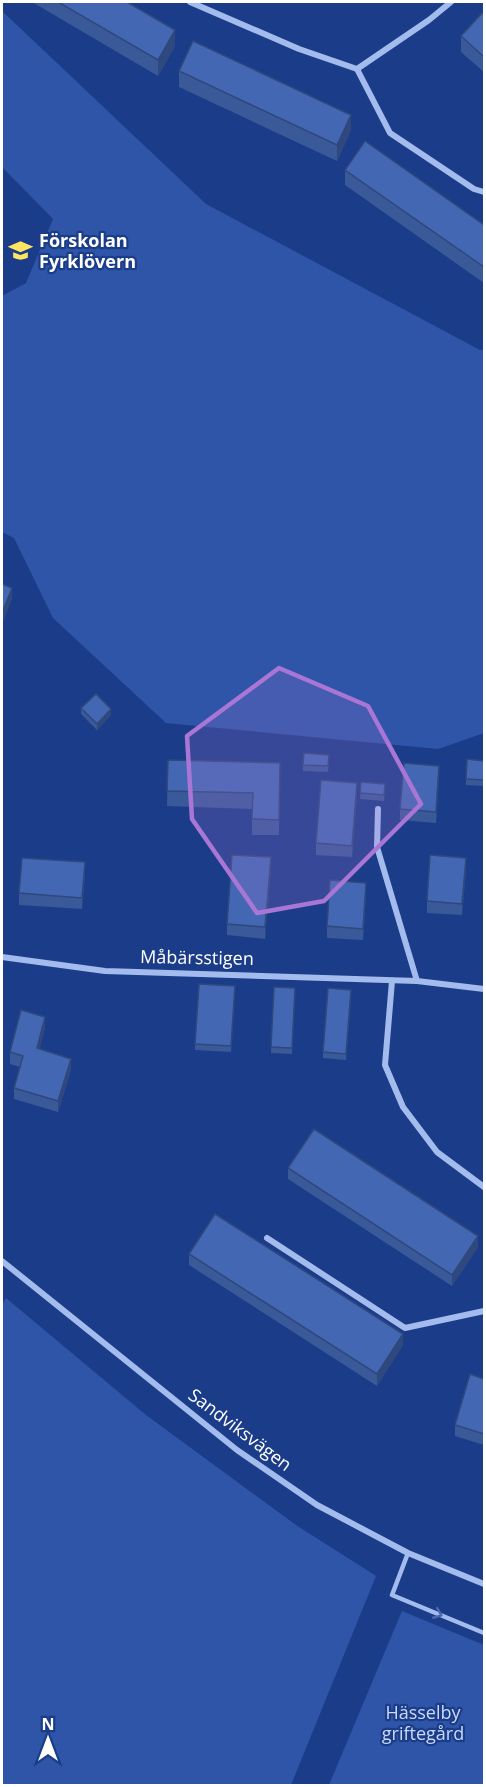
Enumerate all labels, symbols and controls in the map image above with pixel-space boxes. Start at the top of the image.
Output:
place label: Förskolan Fyrklövern [39,228,136,273]
school or university icon: Förskolan Fyrklövern [8,238,34,264]
street label: Måbärsstigen [140,944,254,970]
street label: Sandviksvägen [184,1382,297,1476]
one-way arrow [432,1607,443,1619]
park label: Hässelby griftegård [382,1700,464,1745]
north arrow [18,1709,78,1769]
text: N [41,1713,55,1735]

